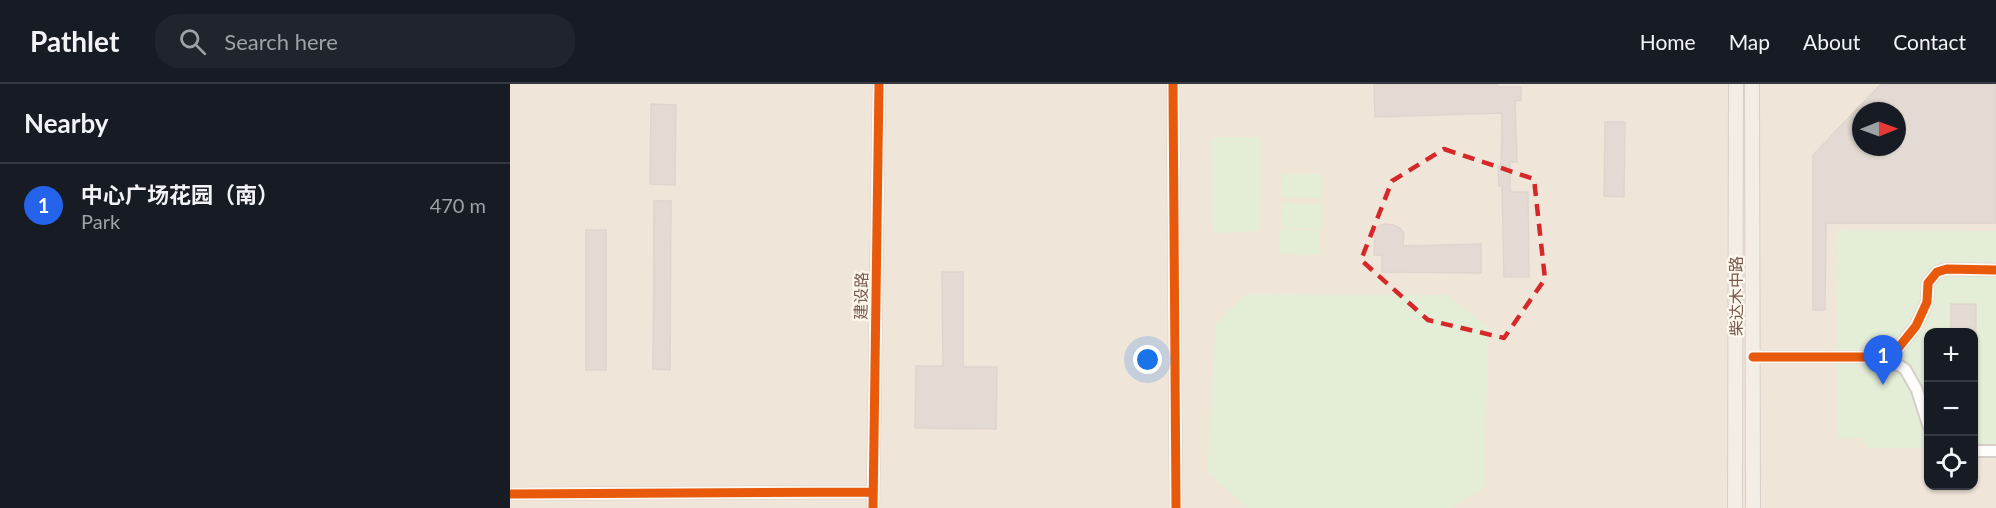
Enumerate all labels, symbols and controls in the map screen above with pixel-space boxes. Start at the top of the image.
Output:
search box [155,14,575,68]
text: Pathlet [30,24,119,58]
icon: search [176,25,209,58]
text: Search here [224,28,338,55]
text: Home [1640,29,1696,54]
text: Map [1729,29,1770,54]
text: About [1803,29,1860,54]
text: Contact [1893,29,1966,54]
north arrow [1852,102,1906,156]
text: Nearby [24,107,109,139]
text: 中心广场花园（南） [81,181,279,208]
text: 1 [38,193,49,217]
text: 470 m [430,193,486,217]
text: Park [81,209,120,233]
street label: 柴达木中路 [1726,256,1745,336]
street label: 建设路 [851,272,870,320]
map controls [1924,328,1978,490]
button: + [1924,328,1978,382]
pin: 1 [1864,336,1902,385]
your location [1133,345,1162,374]
button: − [1924,382,1978,436]
button: locate [1924,436,1978,490]

